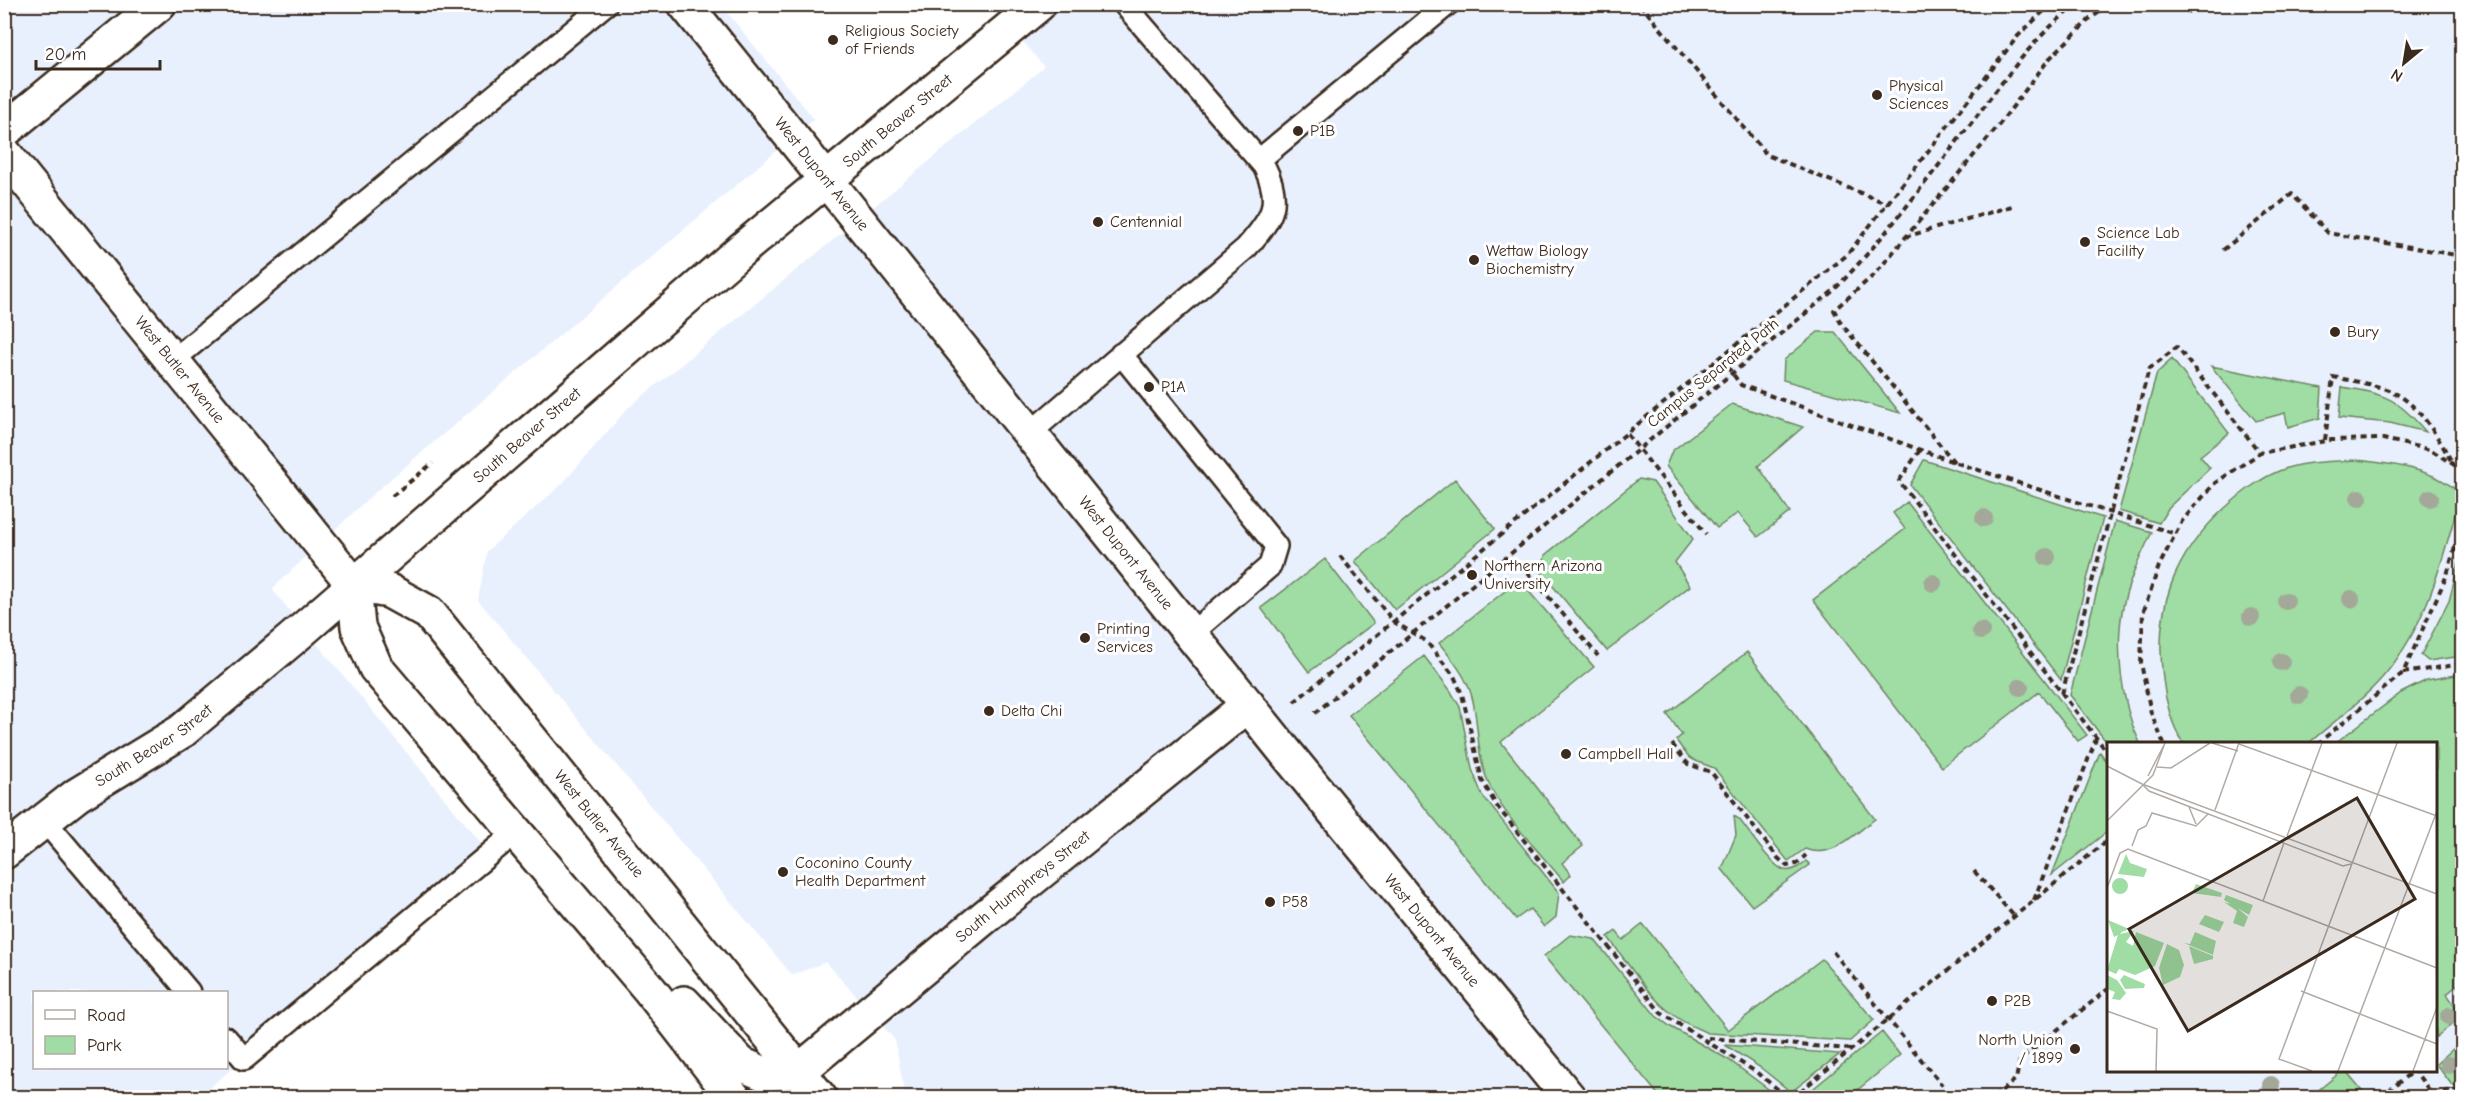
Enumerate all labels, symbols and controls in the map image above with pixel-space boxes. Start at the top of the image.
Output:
place label: Religious Society of Friends [845,22,959,58]
scale bar [36,33,160,71]
marker: Religious Society of Friends [826,33,840,47]
north arrow [2374,33,2434,93]
text: 20 m [45,44,86,65]
text: N [2388,65,2406,86]
street label: South Beaver Street [839,70,956,171]
place label: Physical Sciences [1889,77,1949,113]
marker: Physical Sciences [1870,88,1884,102]
street label: West Dupont Avenue [771,114,872,234]
place label: P1B [1310,122,1335,140]
marker: P1B [1291,124,1305,138]
place label: Centennial [1110,213,1182,231]
marker: Centennial [1091,215,1105,229]
place label: Science Lab Facility [2097,224,2180,260]
marker: Science Lab Facility [2078,235,2092,249]
place label: Wettaw Biology Biochemistry [1486,242,1589,278]
marker: Wettaw Biology Biochemistry [1467,253,1481,267]
street label: West Butler Avenue [131,313,228,427]
street label: Campus Separated Path [1644,315,1782,431]
place label: Bury [2347,323,2379,341]
marker: Bury [2328,325,2342,339]
place label: P1A [1161,378,1186,396]
marker: P1A [1142,380,1156,394]
street label: South Beaver Street [470,384,585,487]
street label: West Dupont Avenue [1075,493,1177,613]
place label: Northern Arizona University [1484,557,1602,593]
marker: Northern Arizona University [1465,568,1479,582]
place label: Printing Services [1097,620,1153,656]
marker: Printing Services [1078,631,1092,645]
street label: South Beaver Street [92,700,216,791]
place label: Delta Chi [1001,702,1062,720]
marker: Delta Chi [982,704,996,718]
inset map [2107,742,2437,1072]
place label: Campbell Hall [1578,745,1674,763]
marker: Campbell Hall [1559,747,1573,761]
street label: West Butler Avenue [551,767,647,881]
street label: South Humphreys Street [952,827,1094,946]
place label: Coconino County Health Department [795,854,926,890]
marker: Coconino County Health Department [776,865,790,879]
street label: West Dupont Avenue [1380,871,1483,990]
place label: P58 [1282,893,1308,911]
marker: P58 [1263,895,1277,909]
legend [33,991,228,1069]
place label: P2B [2004,992,2031,1010]
marker: P2B [1985,994,1999,1008]
text: Road [87,1005,126,1026]
place label: North Union / 1899 [1978,1031,2063,1067]
text: Park [87,1035,122,1056]
marker: North Union / 1899 [2068,1042,2082,1056]

